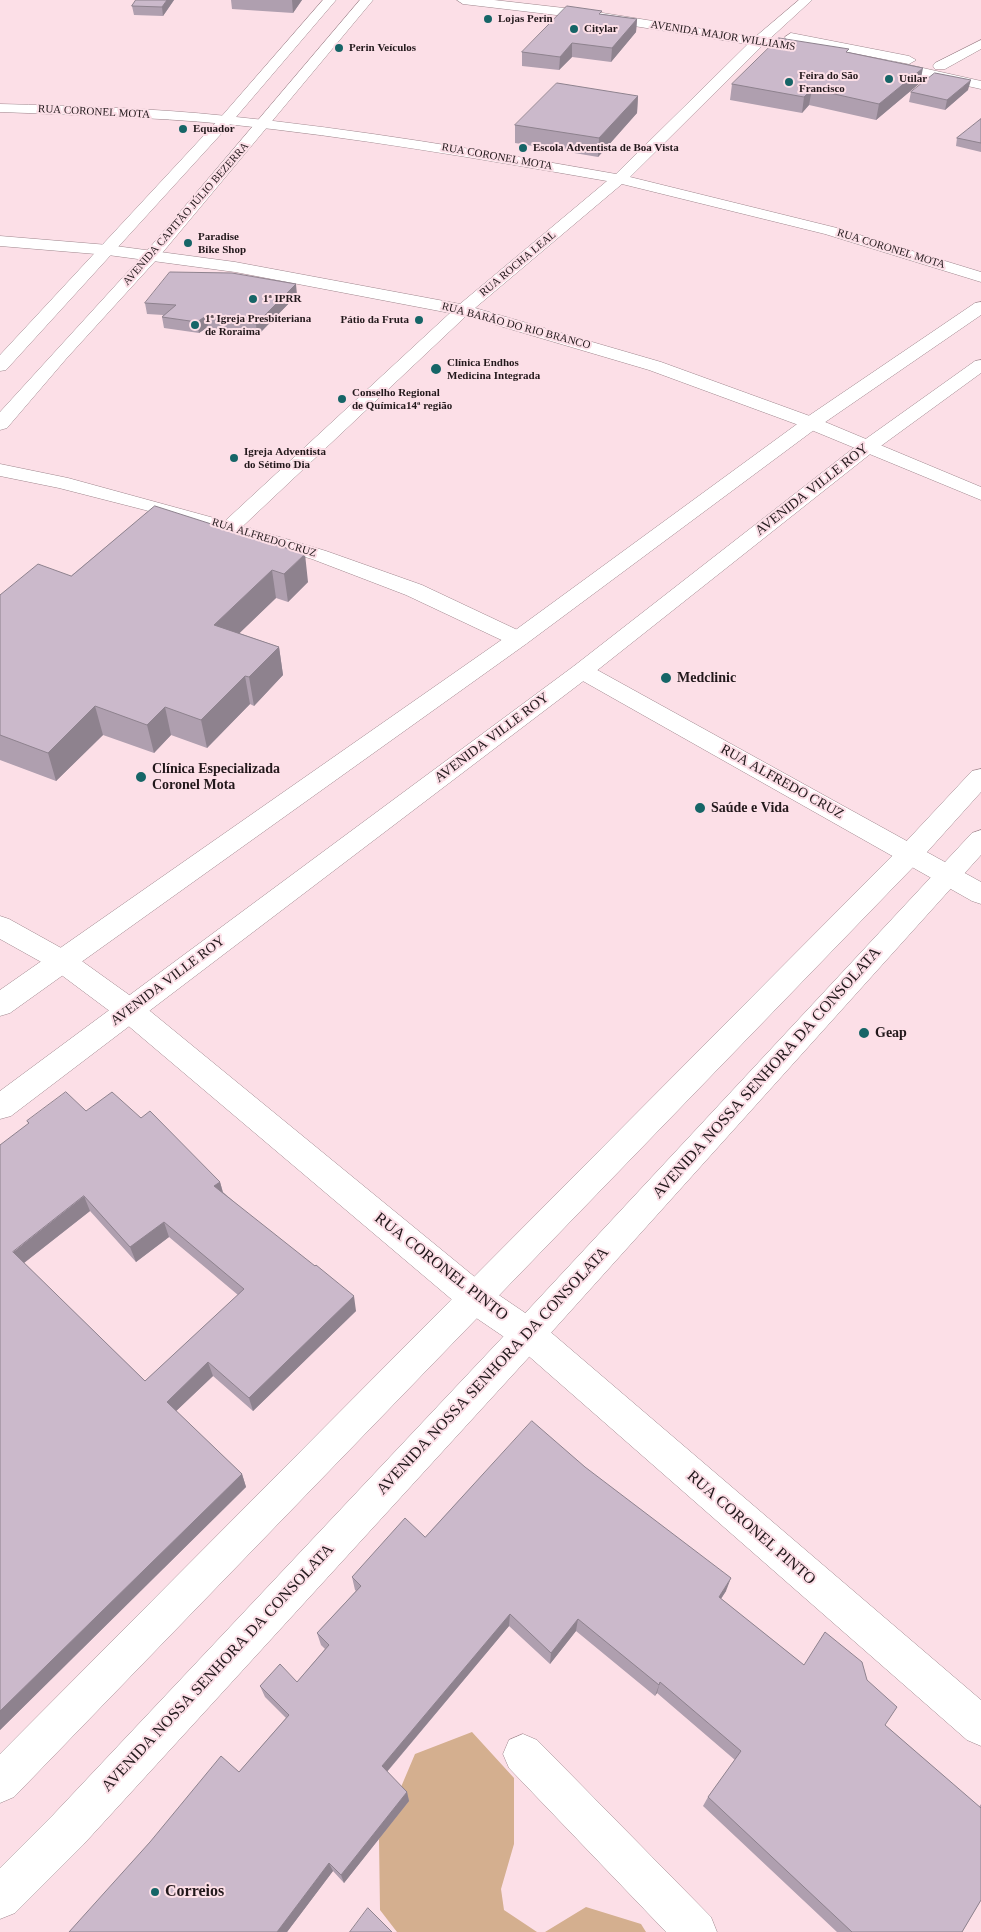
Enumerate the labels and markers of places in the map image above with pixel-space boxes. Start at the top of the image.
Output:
place label: Lojas Perin [498,12,553,26]
marker: Lojas Perin [482,13,494,25]
place label: Citylar [584,22,618,36]
marker: Citylar [568,23,580,35]
place label: Perin Veículos [349,41,416,55]
marker: Perin Veículos [333,42,345,54]
place label: Feira do São Francisco [799,69,858,95]
place label: Utilar [899,72,927,86]
marker: Utilar [883,73,895,85]
marker: Feira do São Francisco [783,76,795,88]
place label: Equador [193,122,235,136]
marker: Equador [177,123,189,135]
place label: Escola Adventista de Boa Vista [533,141,679,155]
marker: Escola Adventista de Boa Vista [517,142,529,154]
place label: Paradise Bike Shop [198,230,246,256]
marker: Paradise Bike Shop [182,237,194,249]
place label: 1ª IPRR [263,292,301,306]
marker: 1ª IPRR [247,293,259,305]
place label: 1ª Igreja Presbiteriana de Roraima [205,312,311,338]
place label: Pátio da Fruta [341,313,409,327]
marker: Pátio da Fruta [413,314,425,326]
marker: 1ª Igreja Presbiteriana de Roraima [189,319,201,331]
place label: Clínica Endhos Medicina Integrada [447,356,540,382]
marker: Clínica Endhos Medicina Integrada [429,362,443,376]
place label: Conselho Regional de Química14ª região [352,386,452,412]
marker: Conselho Regional de Química14ª região [336,393,348,405]
place label: Igreja Adventista do Sétimo Dia [244,445,326,471]
marker: Igreja Adventista do Sétimo Dia [228,452,240,464]
place label: Medclinic [677,670,736,686]
marker: Medclinic [659,671,673,685]
place label: Clínica Especializada Coronel Mota [152,761,280,794]
marker: Clínica Especializada Coronel Mota [134,770,148,784]
place label: Saúde e Vida [711,800,789,816]
marker: Saúde e Vida [693,801,707,815]
place label: Geap [875,1025,907,1041]
marker: Geap [857,1026,871,1040]
place label: Correios [165,1882,224,1902]
marker: Correios [149,1886,161,1898]

